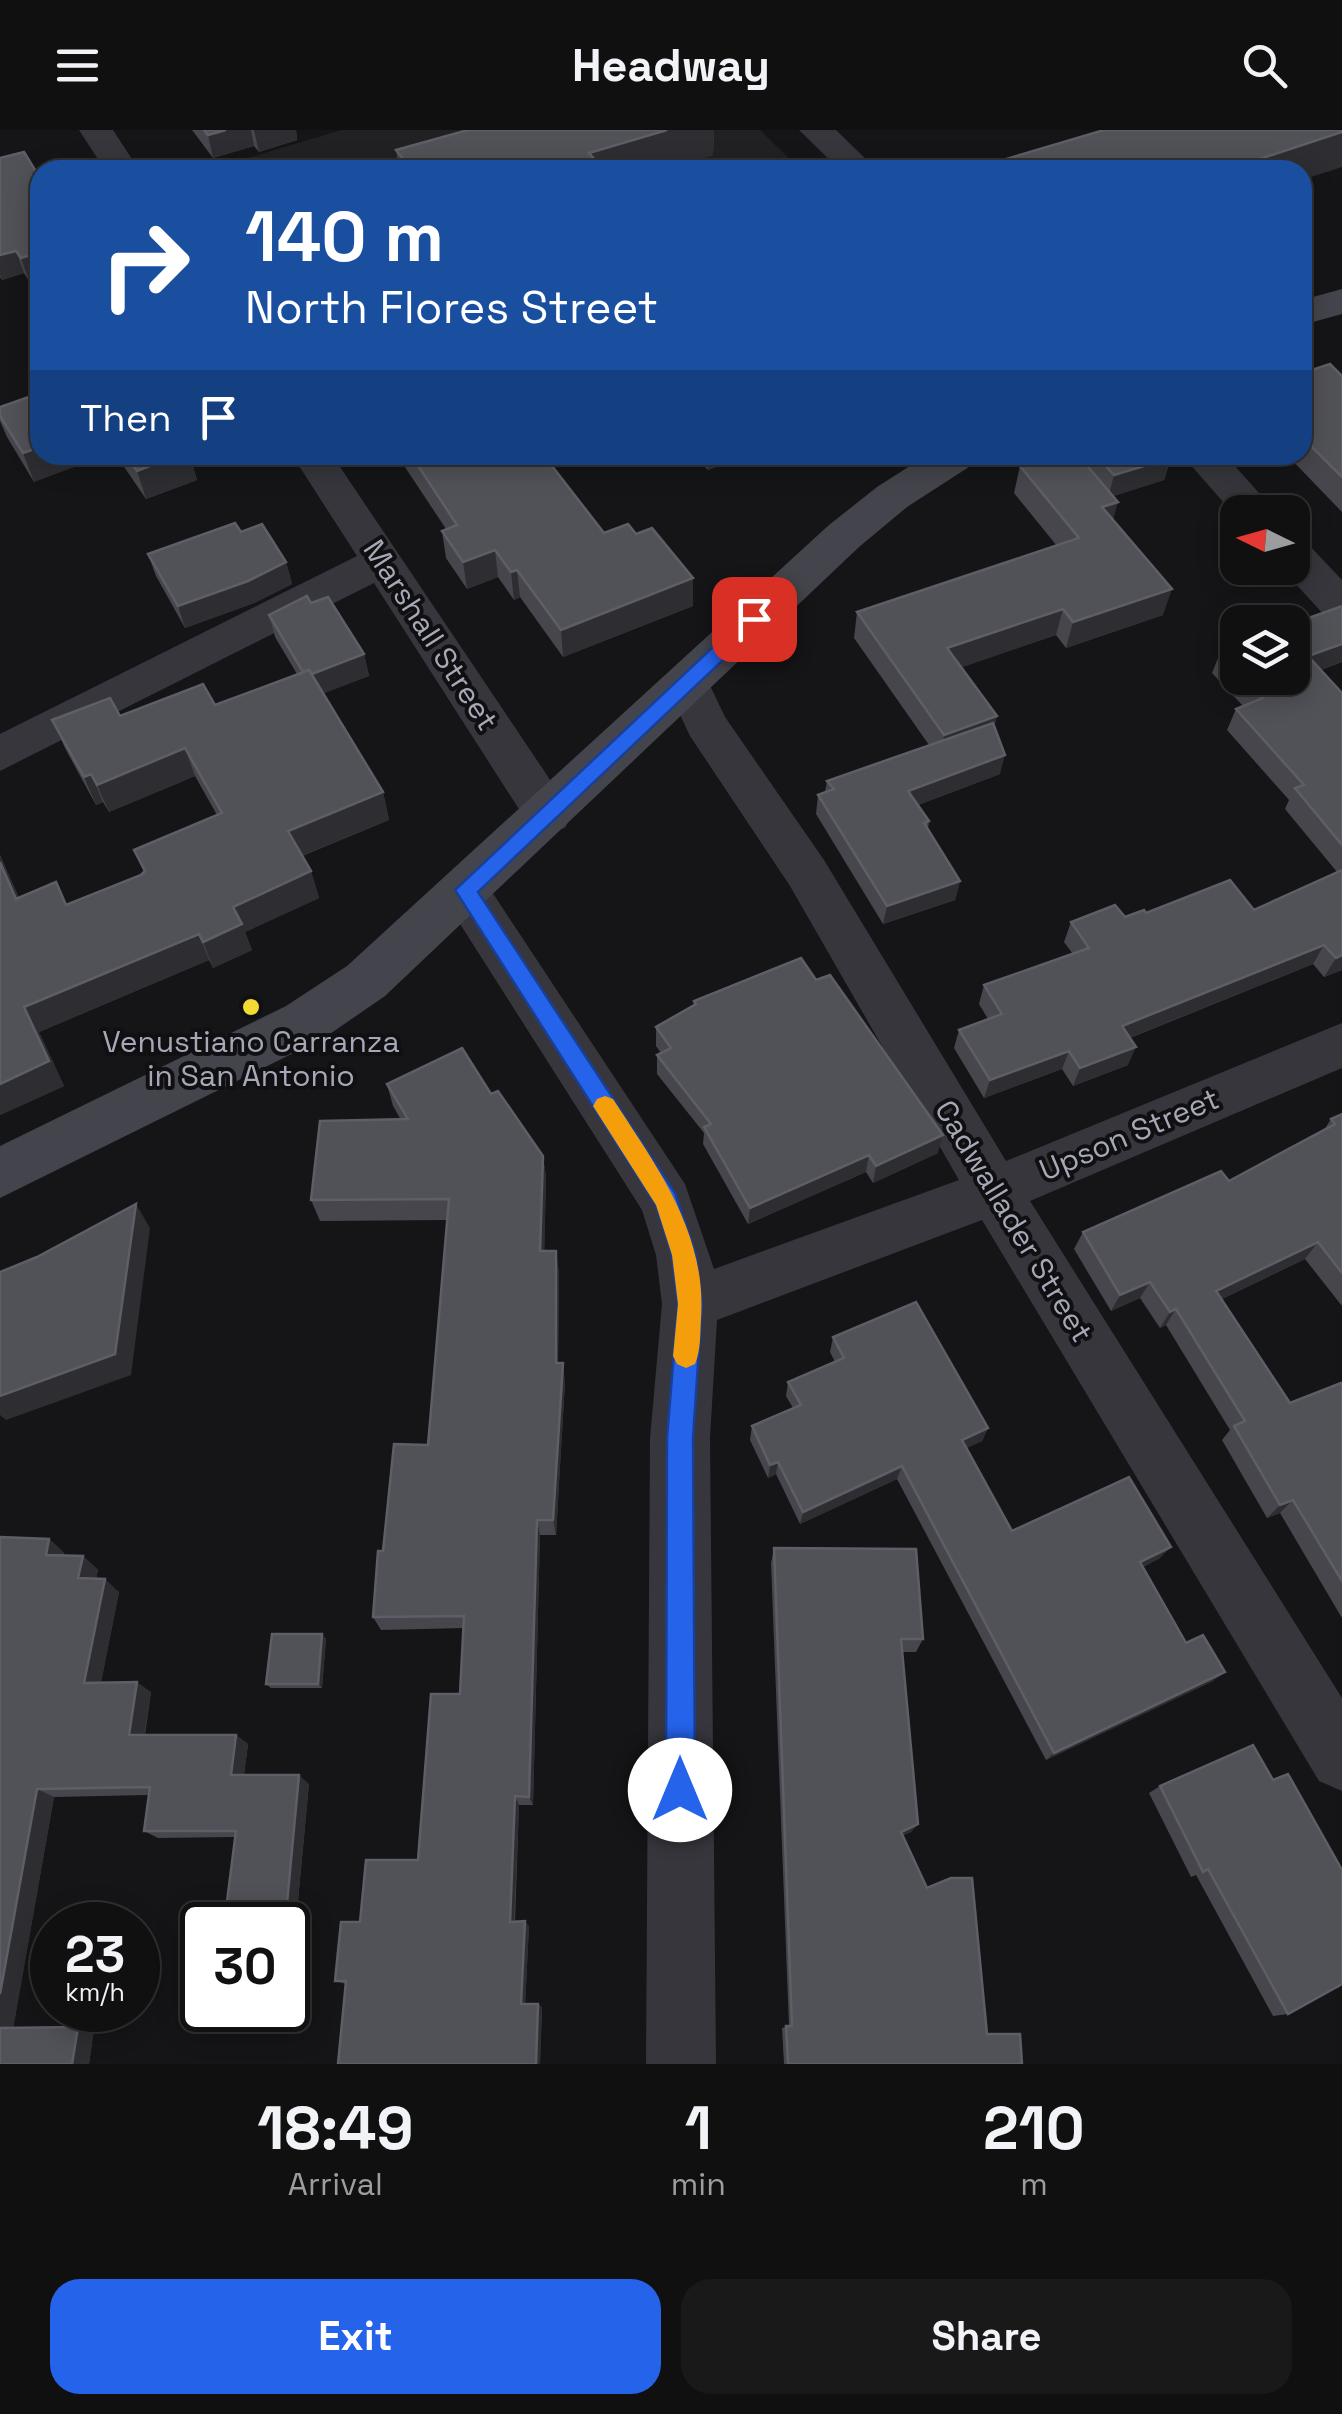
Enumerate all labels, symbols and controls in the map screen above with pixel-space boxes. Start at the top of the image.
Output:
text: Headway [572,37,770,94]
icon: menu [50,38,105,93]
icon: search [1237,38,1292,93]
text: 140 m [245,192,444,281]
icon: right [80,200,210,330]
text: North Flores Street [245,279,658,336]
icon: arrive [191,390,246,445]
text: Then [80,394,171,442]
north arrow [1220,495,1310,585]
map controls [1220,495,1310,695]
street label: Marshall Street [355,532,507,738]
pin [712,577,797,662]
icon: arrive [727,592,782,647]
button: layers [1220,605,1310,695]
marker: Venustiano Carranza in San Antonio [240,996,262,1018]
place label: Venustiano Carranza in San Antonio [102,1022,400,1095]
street label: Upson Street [1033,1079,1225,1189]
street label: Cadwallader Street [926,1093,1102,1349]
position arrow [628,1738,732,1842]
speed limit sign: 30 [180,1902,310,2032]
text: 23 [65,1923,125,1987]
text: km/h [65,1976,125,2008]
text: 18:49 [257,2090,414,2167]
text: 1 [685,2090,712,2167]
text: 210 [983,2090,1085,2167]
text: Arrival [288,2164,383,2204]
text: min [671,2164,726,2204]
text: m [1020,2164,1048,2204]
button: Exit [50,2279,661,2394]
button: Share [681,2279,1292,2394]

